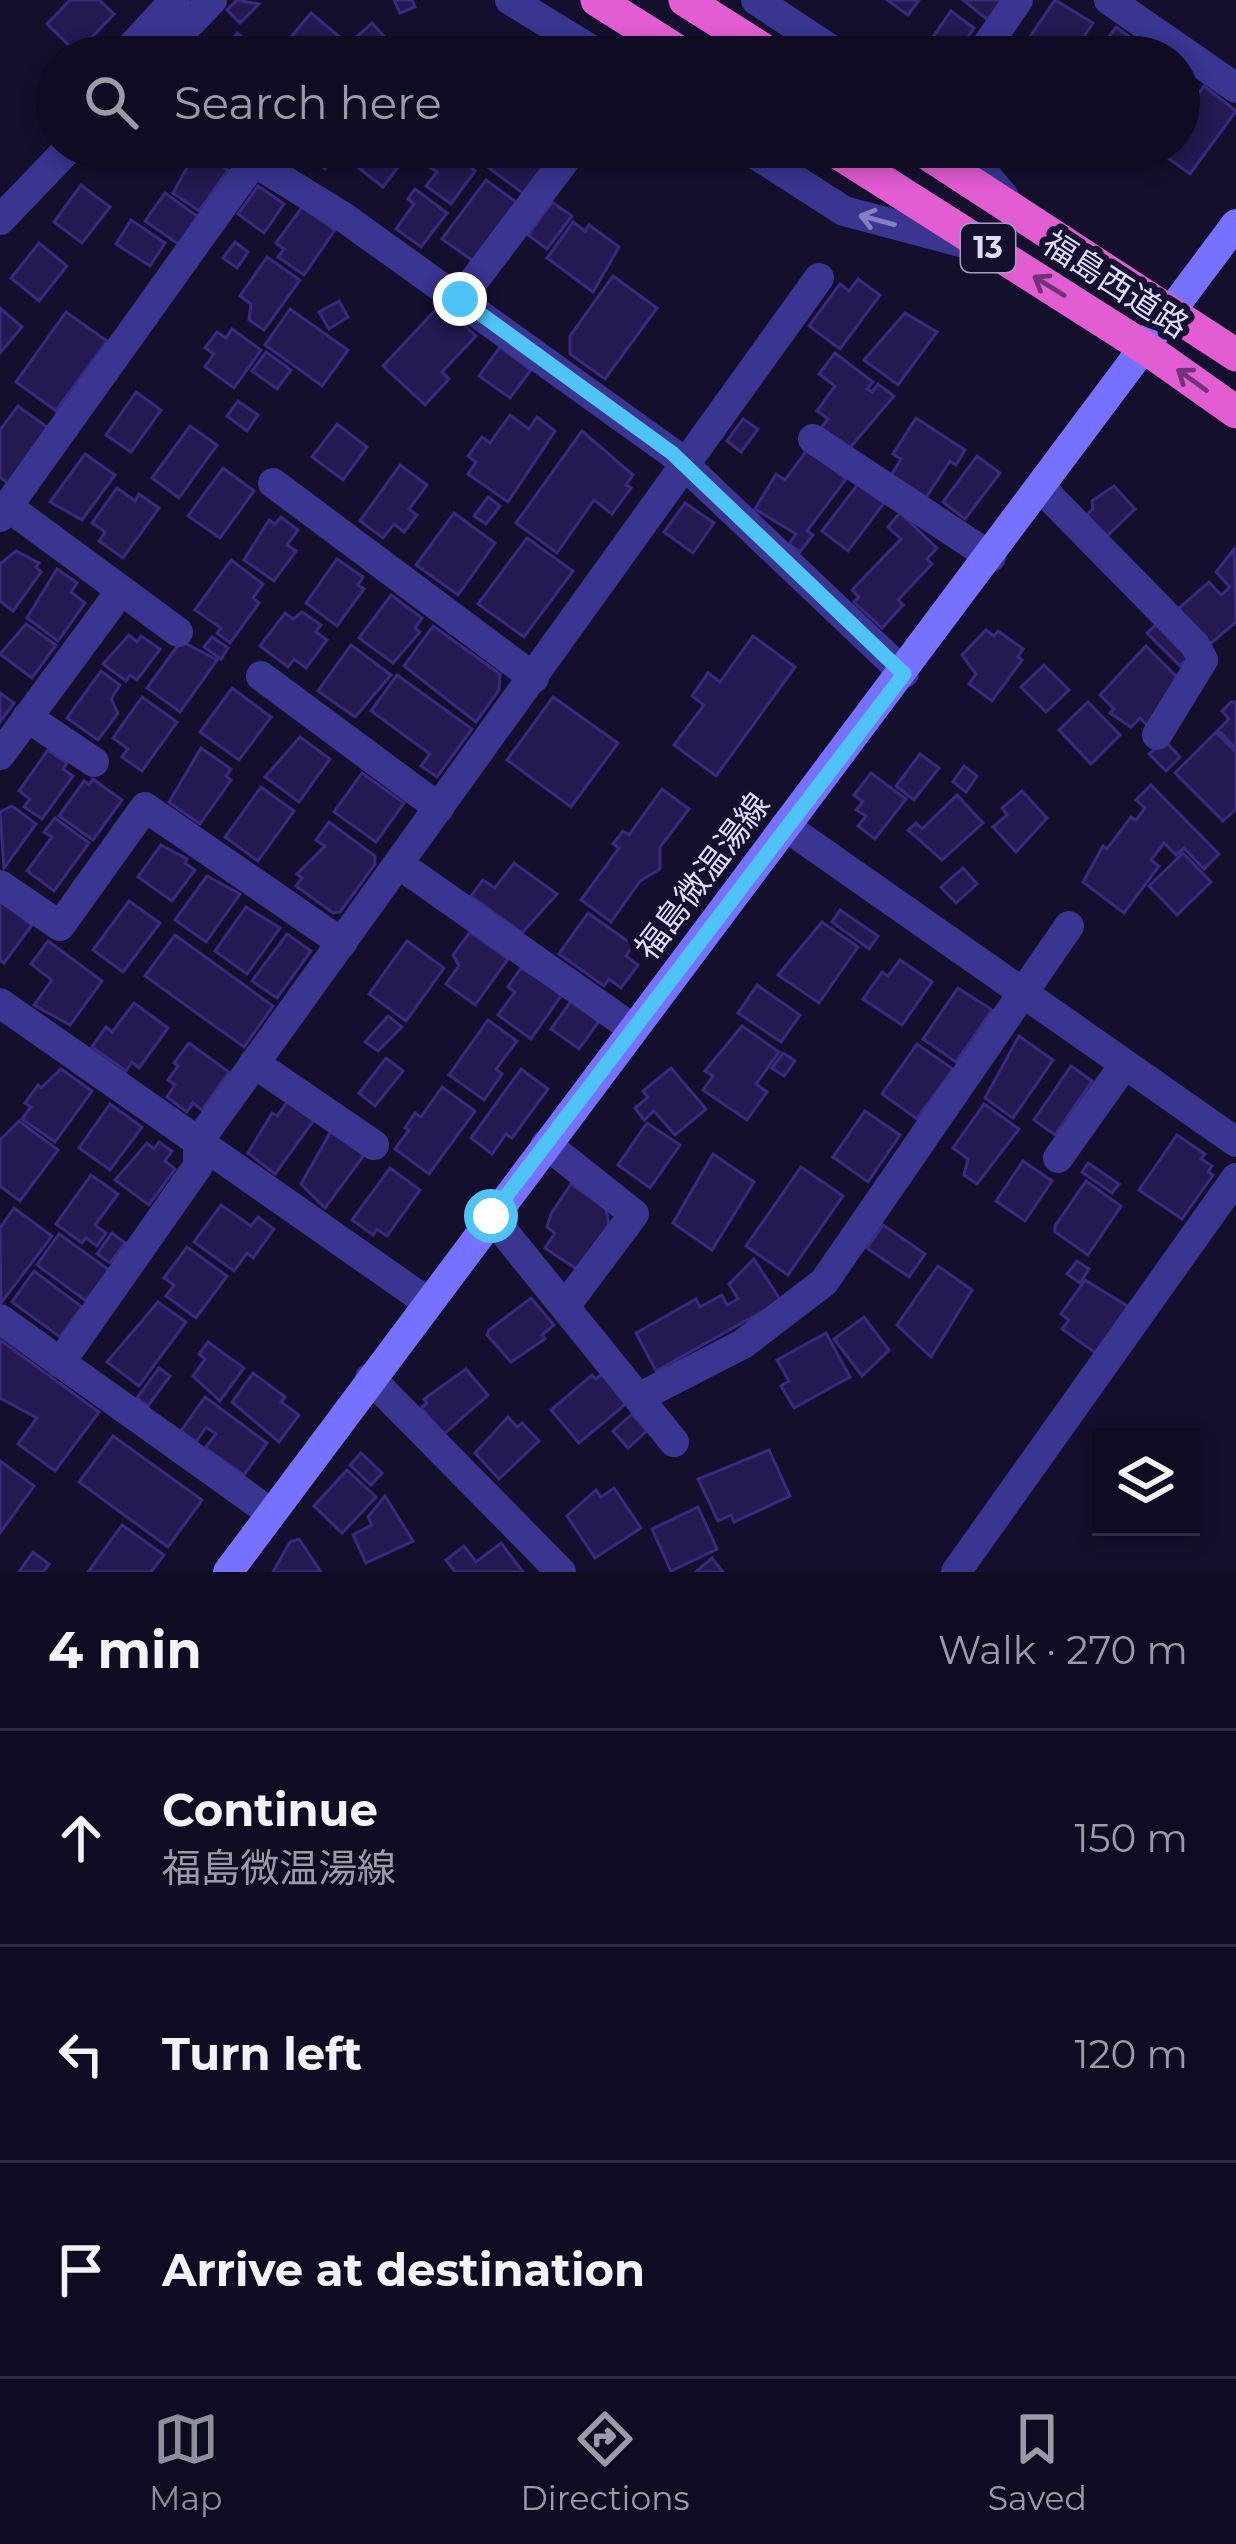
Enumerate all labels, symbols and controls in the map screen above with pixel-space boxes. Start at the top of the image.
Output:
search box [36,36,1200,168]
icon: search [78,69,144,135]
text: Search here [174,75,442,130]
one-way arrow [858,207,896,229]
street label: 福島西道路 [1036,222,1196,346]
road number: 13 [961,224,1015,272]
route end [433,272,487,326]
one-way arrow [1032,274,1066,298]
one-way arrow [1176,368,1209,394]
street label: 福島微温湯線 [626,785,778,967]
route start [464,1189,518,1243]
map controls [1092,1428,1200,1536]
button: layers [1092,1428,1200,1536]
text: 4 min [48,1619,202,1681]
text: Walk · 270 m [938,1626,1188,1674]
text: Continue [162,1782,378,1837]
icon: ahead [48,1805,114,1871]
text: 150 m [1074,1814,1188,1862]
text: 福島微温湯線 [162,1844,396,1892]
icon: left [48,2021,114,2087]
text: Turn left [162,2026,362,2081]
text: 120 m [1074,2030,1188,2078]
icon: arrive [48,2237,114,2303]
text: Arrive at destination [162,2242,645,2297]
tab: Map [149,2406,222,2518]
tab: Directions [521,2406,690,2518]
tab: Saved [988,2406,1087,2518]

